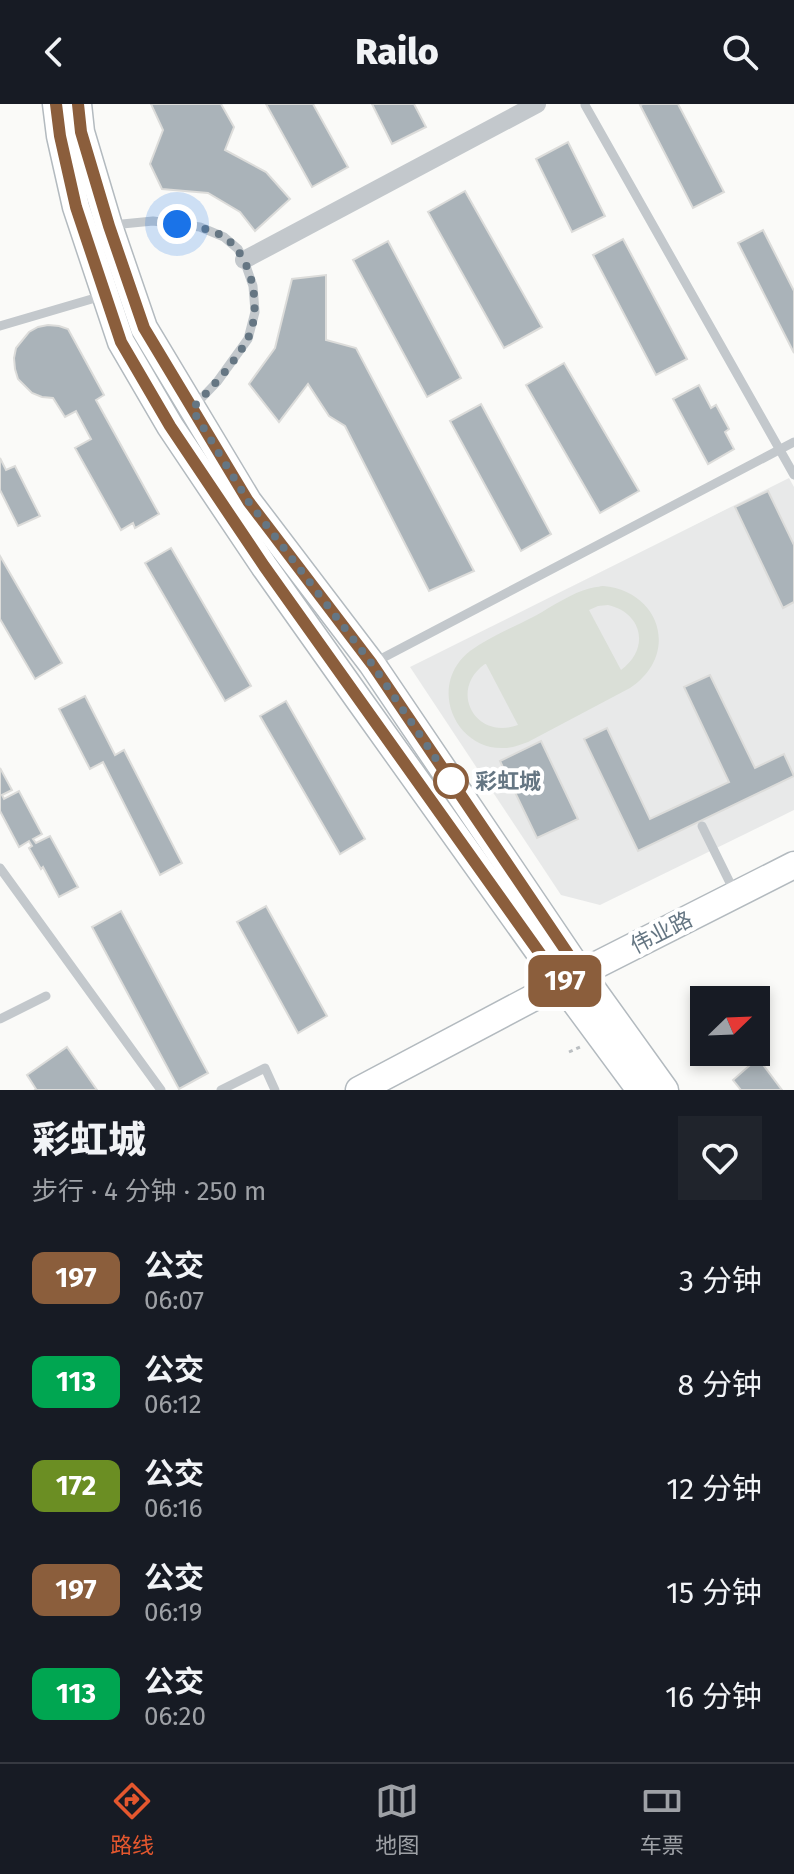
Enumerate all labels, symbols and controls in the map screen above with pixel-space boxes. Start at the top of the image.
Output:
icon: back [32,30,76,74]
text: Railo [355,30,439,74]
icon: search [718,30,762,74]
your location [157,204,197,244]
marker: 彩虹城 [434,764,468,798]
place label: 彩虹城 [475,768,541,795]
street label: 伟业路 [626,905,697,959]
line badge: 197 [519,955,611,1007]
text: 197 [544,964,586,997]
north arrow [690,986,770,1066]
map controls [690,986,770,1066]
button: heart [678,1116,762,1200]
text: 彩虹城 [32,1117,146,1163]
text: 步行 · 4 分钟 · 250 m [32,1176,266,1207]
text: 公交 [144,1248,204,1284]
text: 197 [55,1261,97,1294]
text: 3 分钟 [679,1263,762,1299]
text: 06:07 [144,1285,204,1316]
text: 公交 [144,1352,204,1388]
text: 113 [56,1365,96,1398]
text: 8 分钟 [678,1367,762,1403]
text: 06:12 [144,1389,202,1420]
text: 公交 [144,1456,204,1492]
text: 172 [56,1469,96,1502]
text: 12 分钟 [666,1471,762,1507]
text: 06:16 [144,1493,203,1524]
text: 公交 [144,1560,204,1596]
text: 197 [55,1573,97,1606]
text: 15 分钟 [666,1575,762,1611]
text: 06:19 [144,1597,202,1628]
text: 公交 [144,1664,204,1700]
text: 113 [56,1677,96,1710]
text: 16 分钟 [665,1679,762,1715]
text: 06:20 [144,1701,206,1732]
tab: 路线 [110,1779,154,1859]
tab: 地图 [375,1779,419,1859]
tab: 车票 [640,1779,684,1859]

